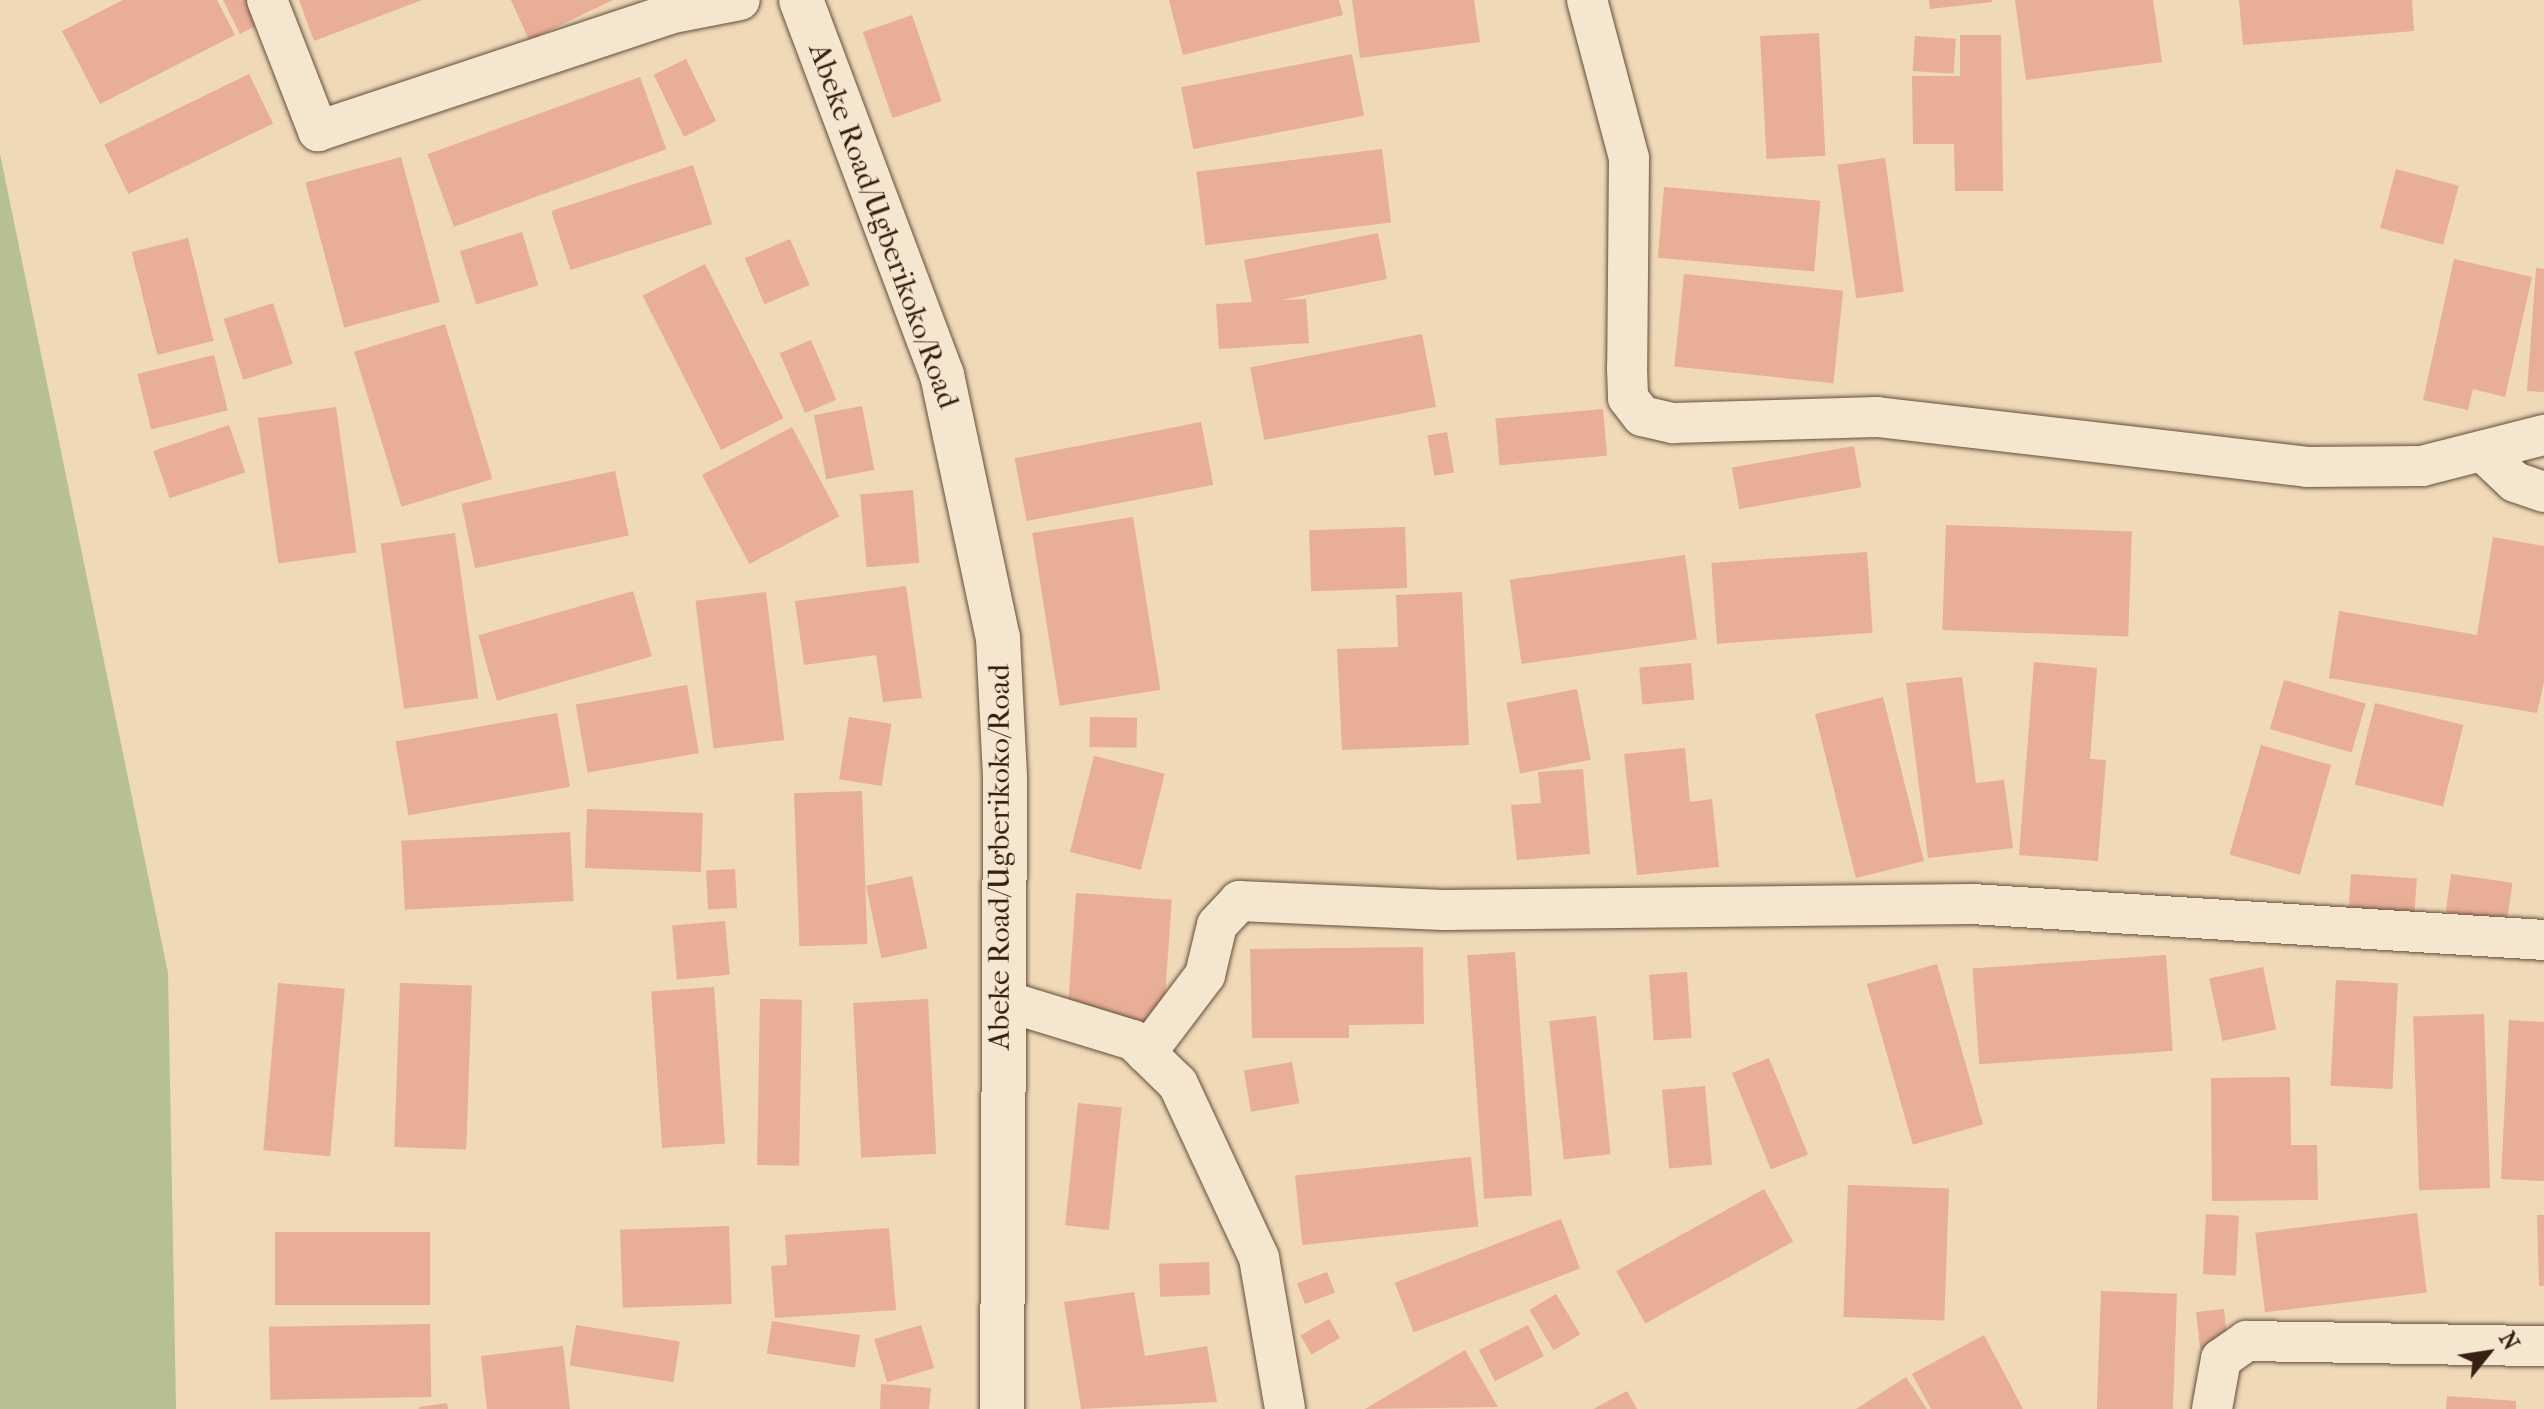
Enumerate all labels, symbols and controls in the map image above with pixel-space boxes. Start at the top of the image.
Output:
street label: Abeke Road/Ugberikoko/Road [800,38,966,414]
street label: Abeke Road/Ugberikoko/Road [982,664,1018,1050]
north arrow [2448,1313,2528,1393]
text: N [2493,1327,2524,1355]

